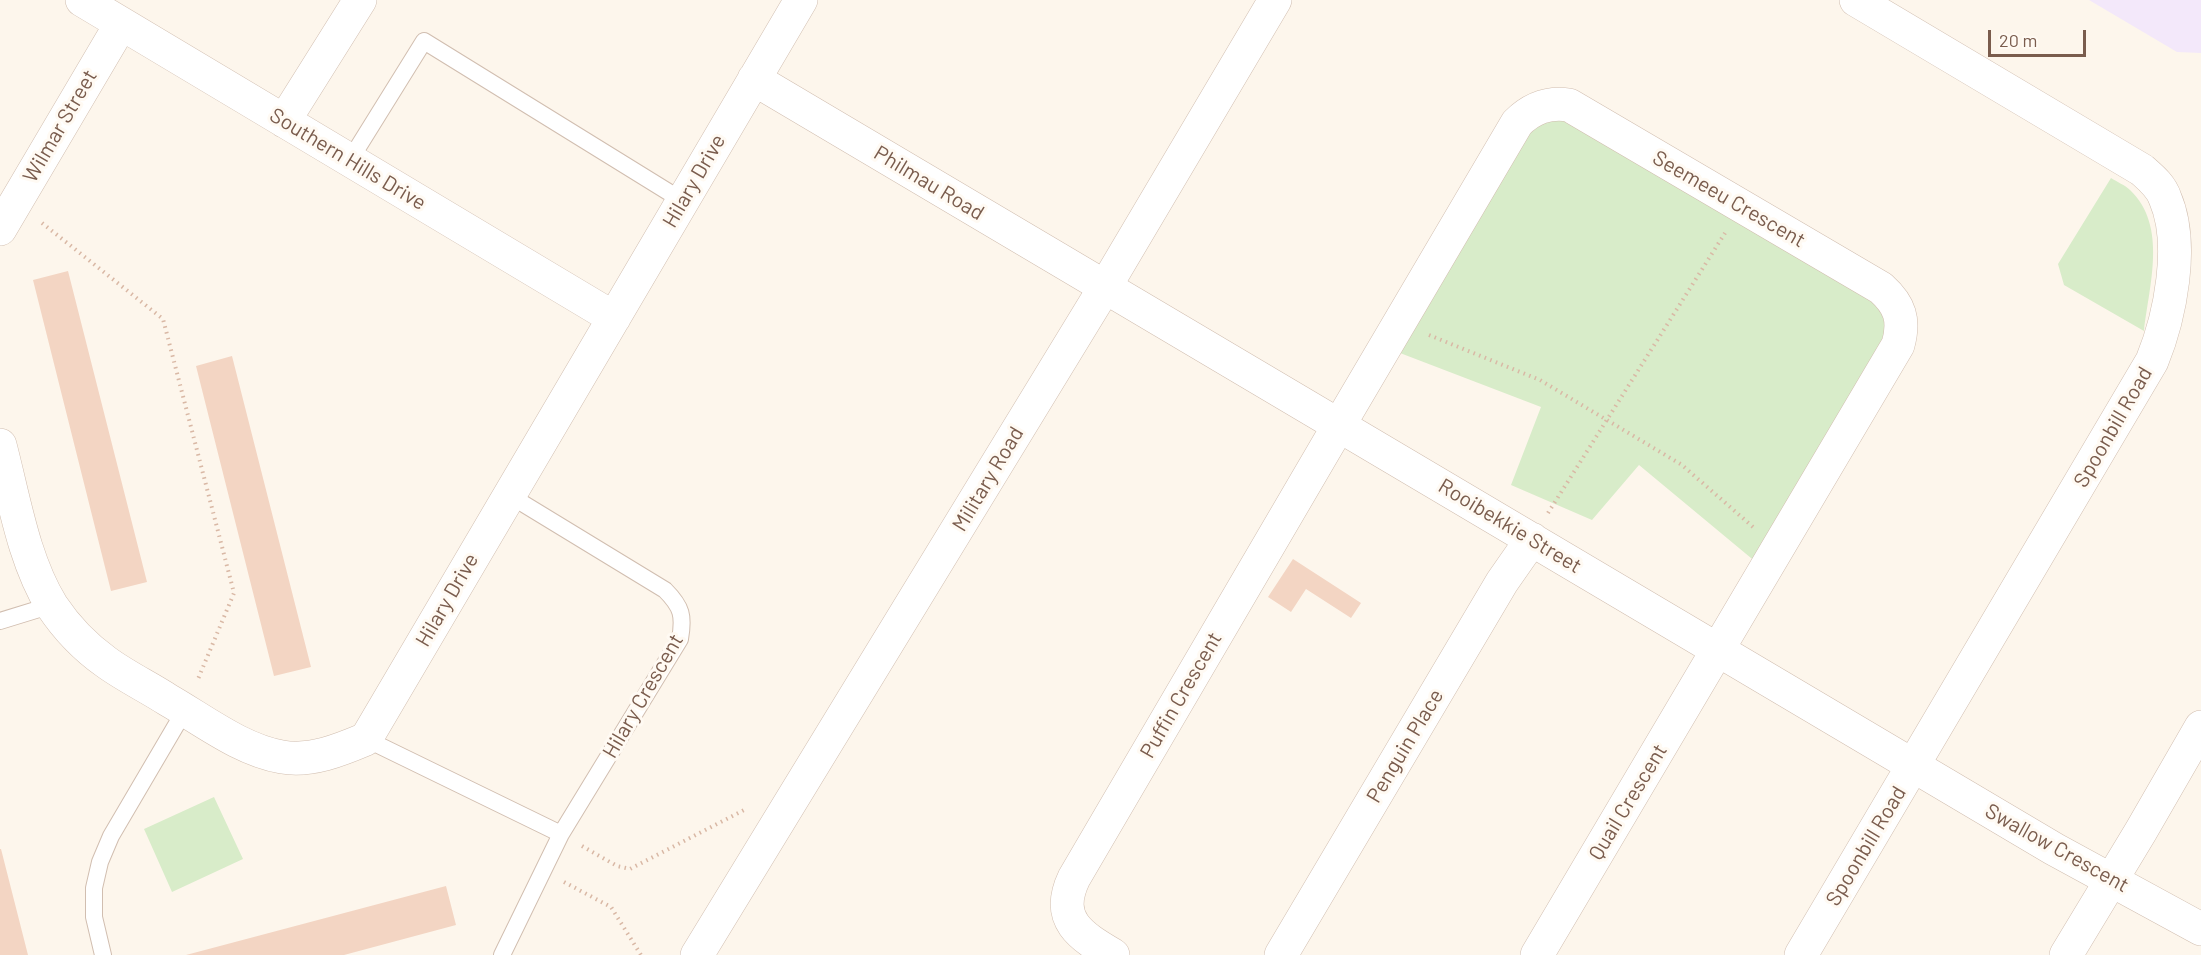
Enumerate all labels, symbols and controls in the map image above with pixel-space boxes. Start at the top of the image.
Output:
scale bar [1991,18,2088,56]
text: 20 m [1999,29,2037,51]
street label: Wilmar Street [18,65,102,187]
street label: Southern Hills Drive [265,102,431,216]
street label: Hilary Drive [657,130,731,232]
street label: Philmau Road [869,140,989,226]
street label: Seemeeu Crescent [1648,145,1810,253]
street label: Spoonbill Road [2068,362,2158,492]
street label: Military Road [947,422,1029,536]
street label: Rooibekkie Street [1434,473,1586,579]
street label: Hilary Drive [410,549,484,651]
street label: Puffin Crescent [1135,628,1227,762]
street label: Hilary Crescent [597,629,689,763]
street label: Penguin Place [1361,685,1449,807]
street label: Quail Crescent [1583,739,1673,865]
street label: Spoonbill Road [1820,782,1912,910]
street label: Swallow Crescent [1981,798,2133,898]

